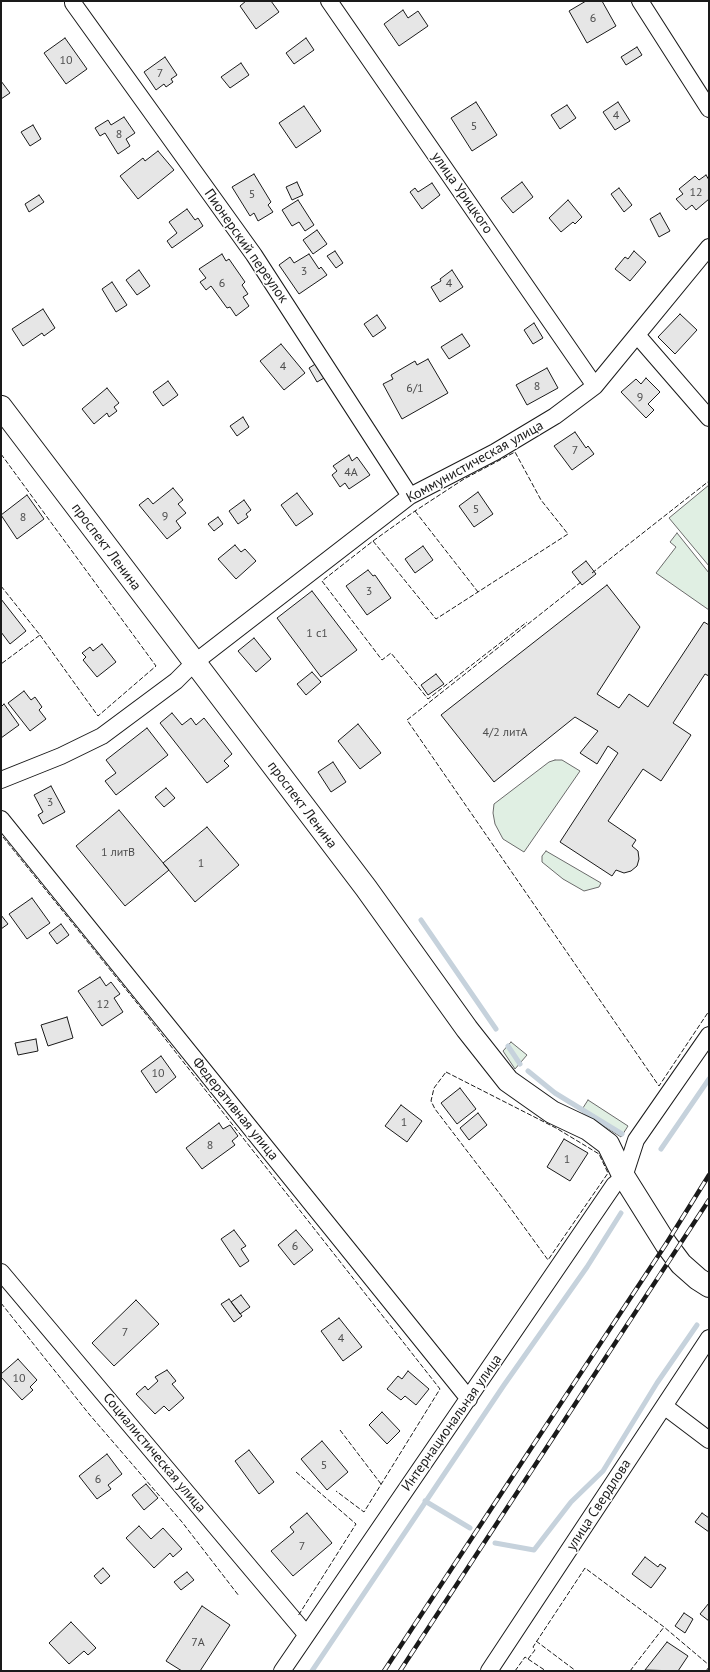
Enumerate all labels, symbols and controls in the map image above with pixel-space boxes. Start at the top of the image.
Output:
house number: 6 [590,12,596,26]
house number: 10 [59,54,73,68]
house number: 7 [157,67,163,81]
house number: 4 [613,109,619,123]
house number: 5 [471,120,477,134]
house number: 8 [116,128,122,142]
street label: улица Урицкого [428,149,496,237]
street label: Пионерский переулок [200,186,292,306]
house number: 12 [689,186,703,200]
house number: 5 [249,188,255,202]
house number: 3 [301,265,307,279]
house number: 6 [219,277,225,291]
house number: 4 [446,277,452,291]
house number: 4 [280,360,286,374]
house number: 8 [534,380,540,394]
house number: 6/1 [406,382,424,396]
house number: 9 [637,391,643,405]
street label: Коммунистическая улица [404,417,546,507]
house number: 7 [572,444,578,458]
house number: 4А [344,466,358,480]
street label: проспект Ленина [68,500,144,594]
house number: 5 [473,503,479,517]
house number: 9 [162,510,168,524]
house number: 8 [20,511,26,525]
house number: 3 [366,585,372,599]
house number: 1 с1 [306,627,328,641]
house number: 4/2 литА [483,726,527,740]
street label: проспект Ленина [264,758,340,852]
house number: 3 [47,796,53,810]
house number: 1 литВ [101,846,135,860]
house number: 1 [198,857,204,871]
house number: 12 [96,998,110,1012]
street label: Федеративная улица [188,1054,282,1164]
house number: 10 [151,1067,165,1081]
house number: 1 [401,1116,407,1130]
house number: 8 [207,1139,213,1153]
house number: 1 [564,1153,570,1167]
house number: 6 [292,1240,298,1254]
house number: 7 [122,1326,128,1340]
house number: 4 [338,1332,344,1346]
street label: Интернациональная улица [398,1351,506,1495]
house number: 10 [12,1372,26,1386]
street label: Социалистическая улица [99,1390,209,1516]
street label: улица Свердлова [563,1456,635,1554]
house number: 5 [321,1459,327,1473]
house number: 6 [95,1473,101,1487]
house number: 7 [299,1540,305,1554]
house number: 7А [191,1636,205,1650]

